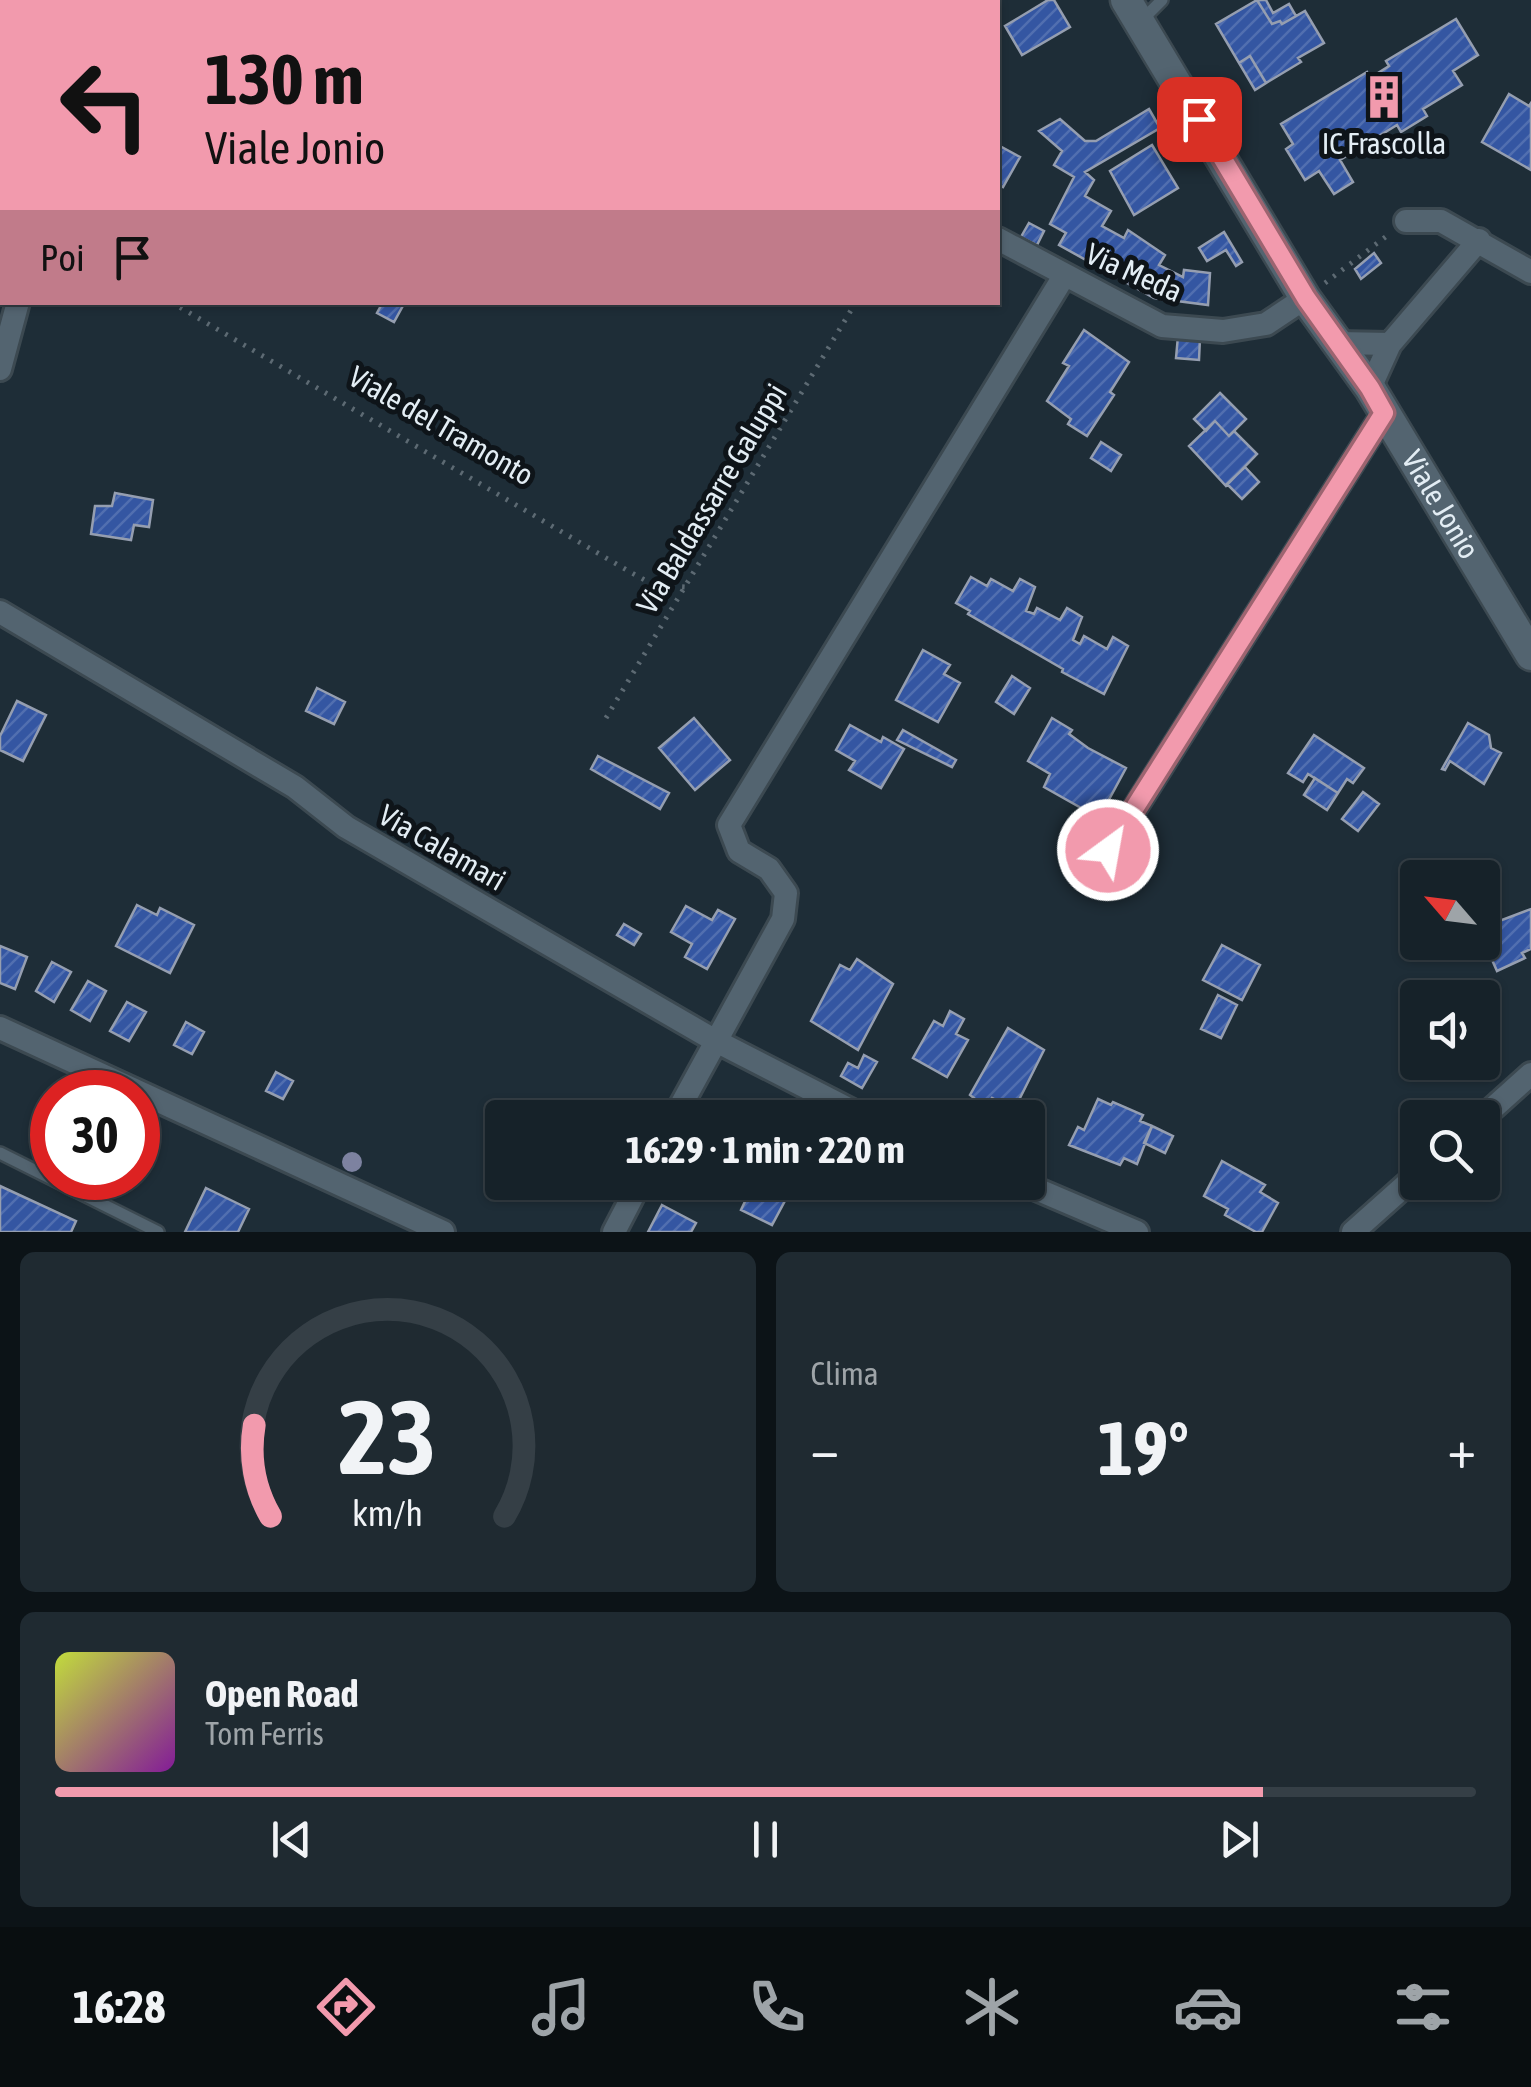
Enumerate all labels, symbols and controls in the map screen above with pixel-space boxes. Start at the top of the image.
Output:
text: 130 m [205,39,364,119]
icon: left [40,40,170,170]
building icon: IC Frascolla [1360,73,1408,121]
pin [1157,77,1242,162]
icon: arrive [1172,92,1227,147]
text: Viale Jonio [205,122,385,174]
place label: IC Frascolla [1322,126,1446,160]
icon: arrive [105,230,160,285]
text: Poi [40,236,85,279]
street label: Via Meda [1081,236,1188,308]
street label: Viale del Tramonto [343,359,540,492]
street label: Via Baldassarre Galuppi [629,378,793,619]
street label: Viale Jonio [1396,444,1487,565]
street label: Via Calamari [373,797,512,897]
position arrow [1056,798,1160,902]
north arrow [1400,860,1500,960]
map controls [1400,860,1500,1200]
button: sound [1400,980,1500,1080]
speed limit sign: 30 [30,1070,160,1200]
button: search [1400,1100,1500,1200]
text: 16:29 · 1 min · 220 m [625,1128,905,1171]
text: Clima [811,1355,879,1392]
text: 23 [339,1377,437,1496]
text: 19° [1098,1405,1189,1491]
text: − [811,1417,839,1480]
text: + [1447,1417,1476,1480]
text: km/h [352,1493,423,1534]
text: Open Road [205,1672,359,1715]
text: Tom Ferris [205,1715,324,1752]
icon: previous [264,1812,319,1867]
icon: pause [738,1812,793,1867]
icon: next [1212,1812,1267,1867]
icon: directions [311,1972,381,2042]
icon: music [526,1972,596,2042]
icon: phone [742,1972,812,2042]
icon: climate [957,1972,1027,2042]
icon: car [1173,1972,1243,2042]
icon: filters [1388,1972,1458,2042]
text: 16:28 [73,1981,165,2033]

